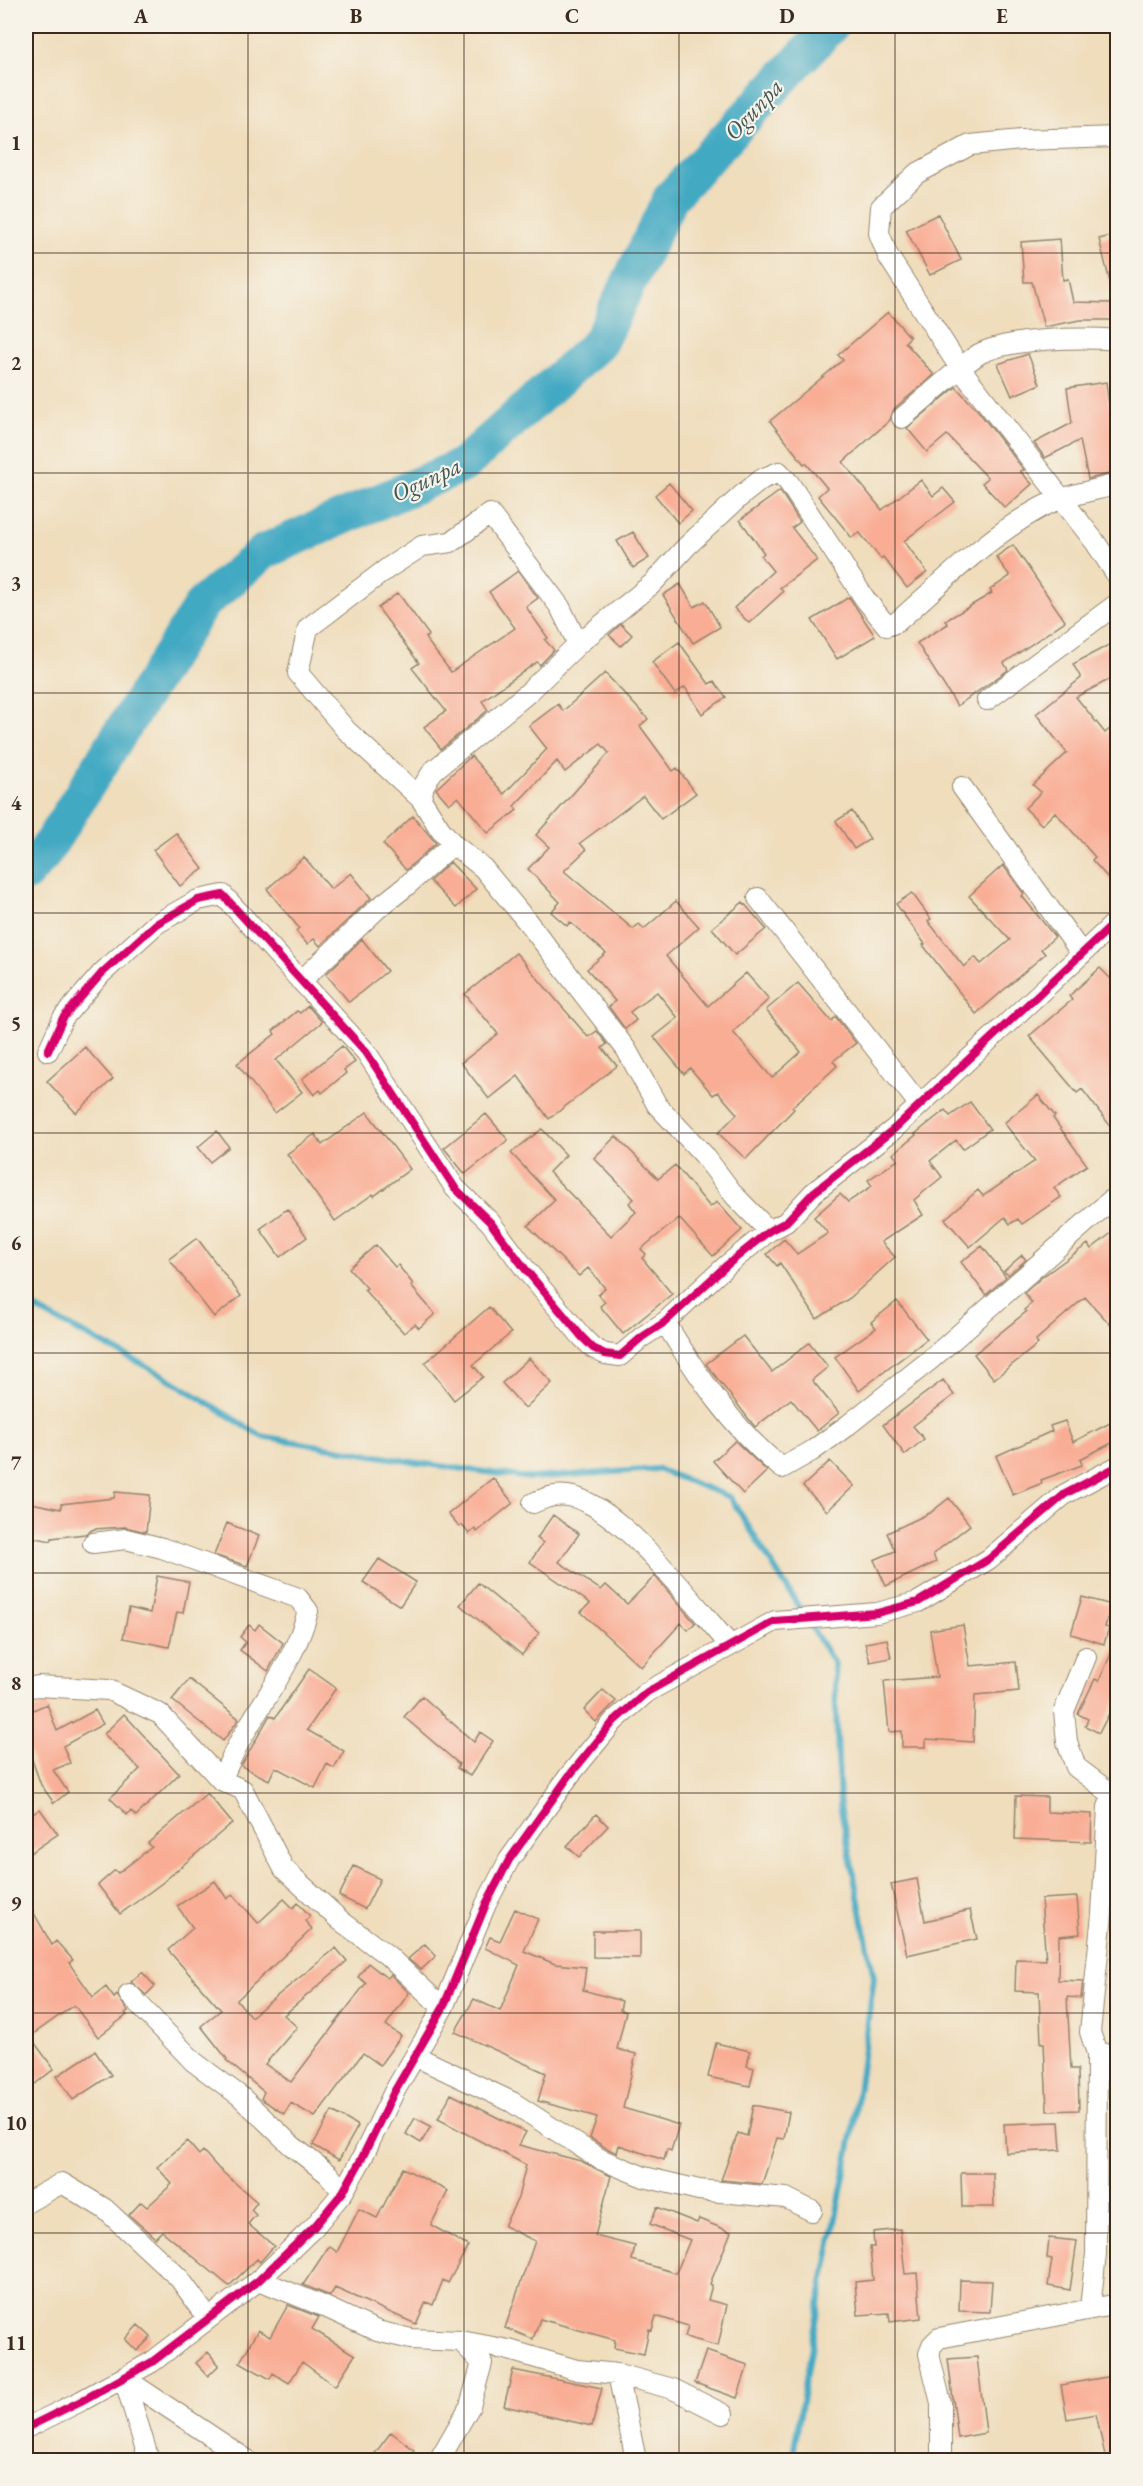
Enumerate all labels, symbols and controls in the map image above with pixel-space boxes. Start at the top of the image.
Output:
text: A [133,3,149,29]
text: B [350,3,362,29]
text: C [565,3,579,29]
text: D [779,3,795,29]
text: E [996,3,1008,29]
water label: Ogunpa [717,72,789,146]
text: 1 [11,130,21,156]
text: 2 [11,350,22,376]
water label: Ogunpa [386,449,466,509]
text: 3 [11,570,21,596]
text: 4 [11,790,22,816]
text: 5 [11,1010,21,1036]
text: 6 [11,1230,22,1256]
text: 7 [11,1450,22,1476]
text: 8 [11,1670,21,1696]
text: 9 [11,1890,22,1916]
text: 10 [5,2110,27,2136]
text: 11 [5,2330,27,2356]

